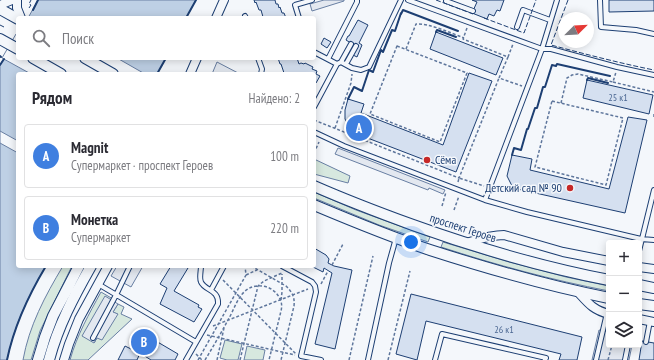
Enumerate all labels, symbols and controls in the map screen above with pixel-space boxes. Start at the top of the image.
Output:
north arrow [558,12,594,48]
search box [16,16,316,60]
icon: search [30,27,52,49]
text: Поиск [62,29,94,48]
text: Рядом [32,87,72,109]
text: Найдено: 2 [249,90,300,107]
house number: 25 к1 [608,91,628,104]
pin: A [346,113,372,143]
text: Magnit [71,138,108,157]
text: A [43,148,49,165]
text: 100 m [270,148,299,165]
place label: Сёма [435,152,456,167]
marker: Сёма [422,155,432,165]
text: Супермаркет · проспект Героев [71,157,213,174]
place label: Детский сад № 90 [485,180,562,195]
marker: Детский сад № 90 [565,183,575,193]
text: Монетка [71,210,118,229]
street label: проспект Героев [428,210,498,245]
text: B [43,220,49,237]
text: 220 m [270,220,299,237]
text: Супермаркет [71,229,130,246]
your location [401,232,421,252]
map controls [606,240,642,348]
button: + [606,240,642,276]
button: − [606,276,642,312]
button: layers [606,312,642,348]
house number: 26 к1 [494,323,514,336]
pin: B [131,327,157,357]

